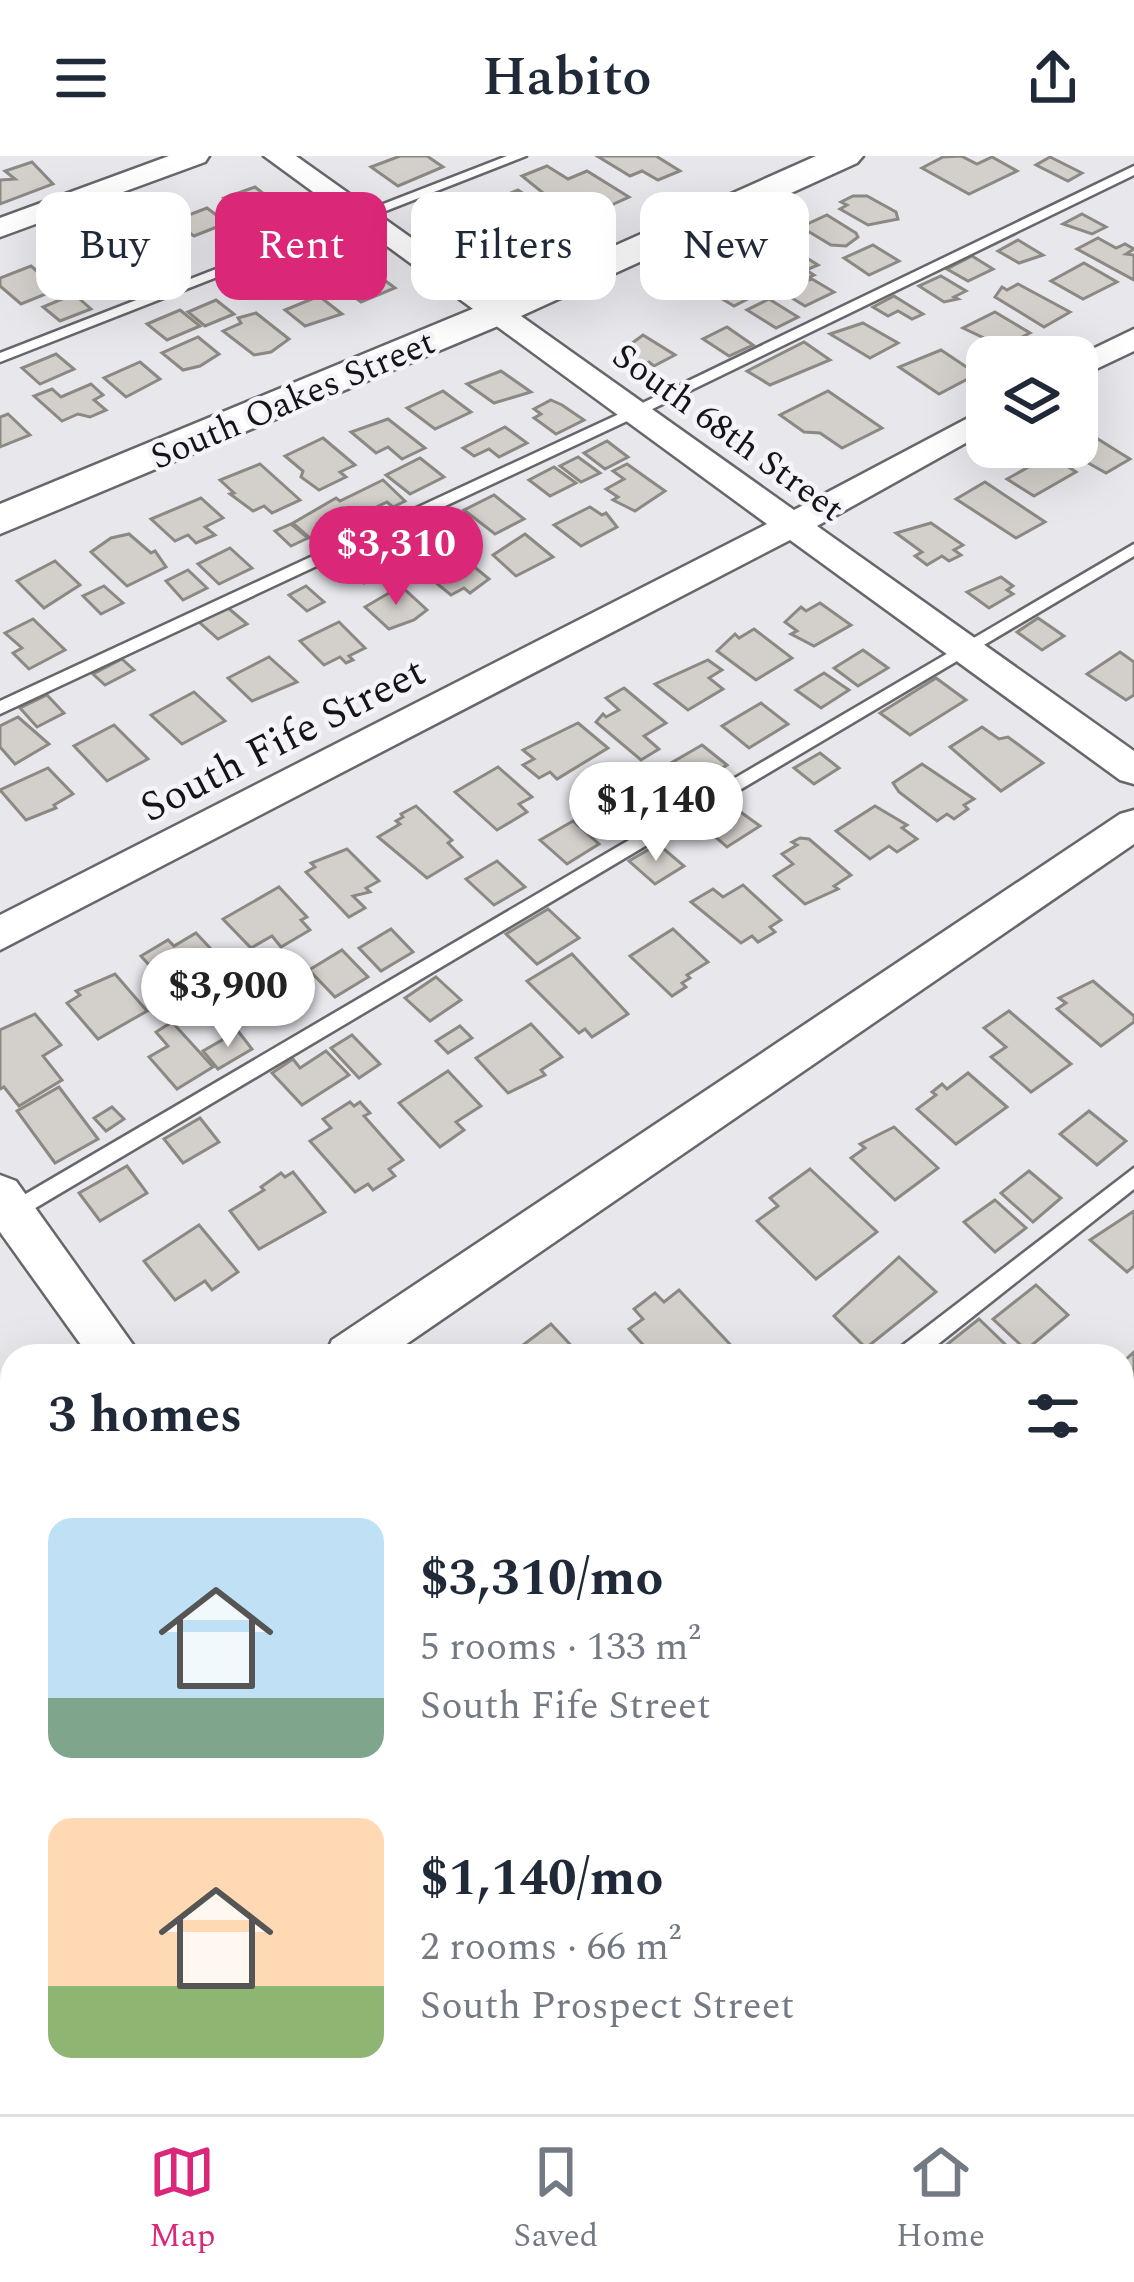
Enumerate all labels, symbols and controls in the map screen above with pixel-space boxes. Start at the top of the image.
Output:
text: Habito [482,37,652,119]
icon: menu [48,45,114,111]
icon: share [1020,45,1086,111]
chip: Buy [36,192,191,300]
chip: Rent [215,192,387,300]
chip: Filters [411,192,616,300]
chip: New [640,192,809,300]
street label: South Oakes Street [142,316,444,485]
street label: South 68th Street [600,330,855,536]
map controls [966,336,1098,468]
button: layers [966,336,1098,468]
pin: $3,310 [298,506,494,608]
text: $3,310 [336,515,456,574]
street label: South Fife Street [129,641,437,839]
pin: $1,140 [558,762,754,864]
text: $1,140 [596,771,716,830]
pin: $3,900 [130,948,326,1050]
text: $3,900 [168,957,288,1016]
text: 3 homes [48,1377,242,1455]
icon: filters [1020,1383,1086,1449]
text: $3,310/mo [420,1540,663,1618]
icon: home [144,1566,288,1710]
text: 5 rooms · 133 m² [420,1618,701,1677]
text: South Fife Street [420,1677,711,1736]
text: $1,140/mo [420,1840,663,1918]
icon: home [144,1866,288,2010]
text: 2 rooms · 66 m² [420,1918,681,1977]
text: South Prospect Street [420,1977,794,2036]
tab: Map [149,2139,216,2261]
tab: Saved [514,2139,598,2261]
tab: Home [896,2139,985,2261]

